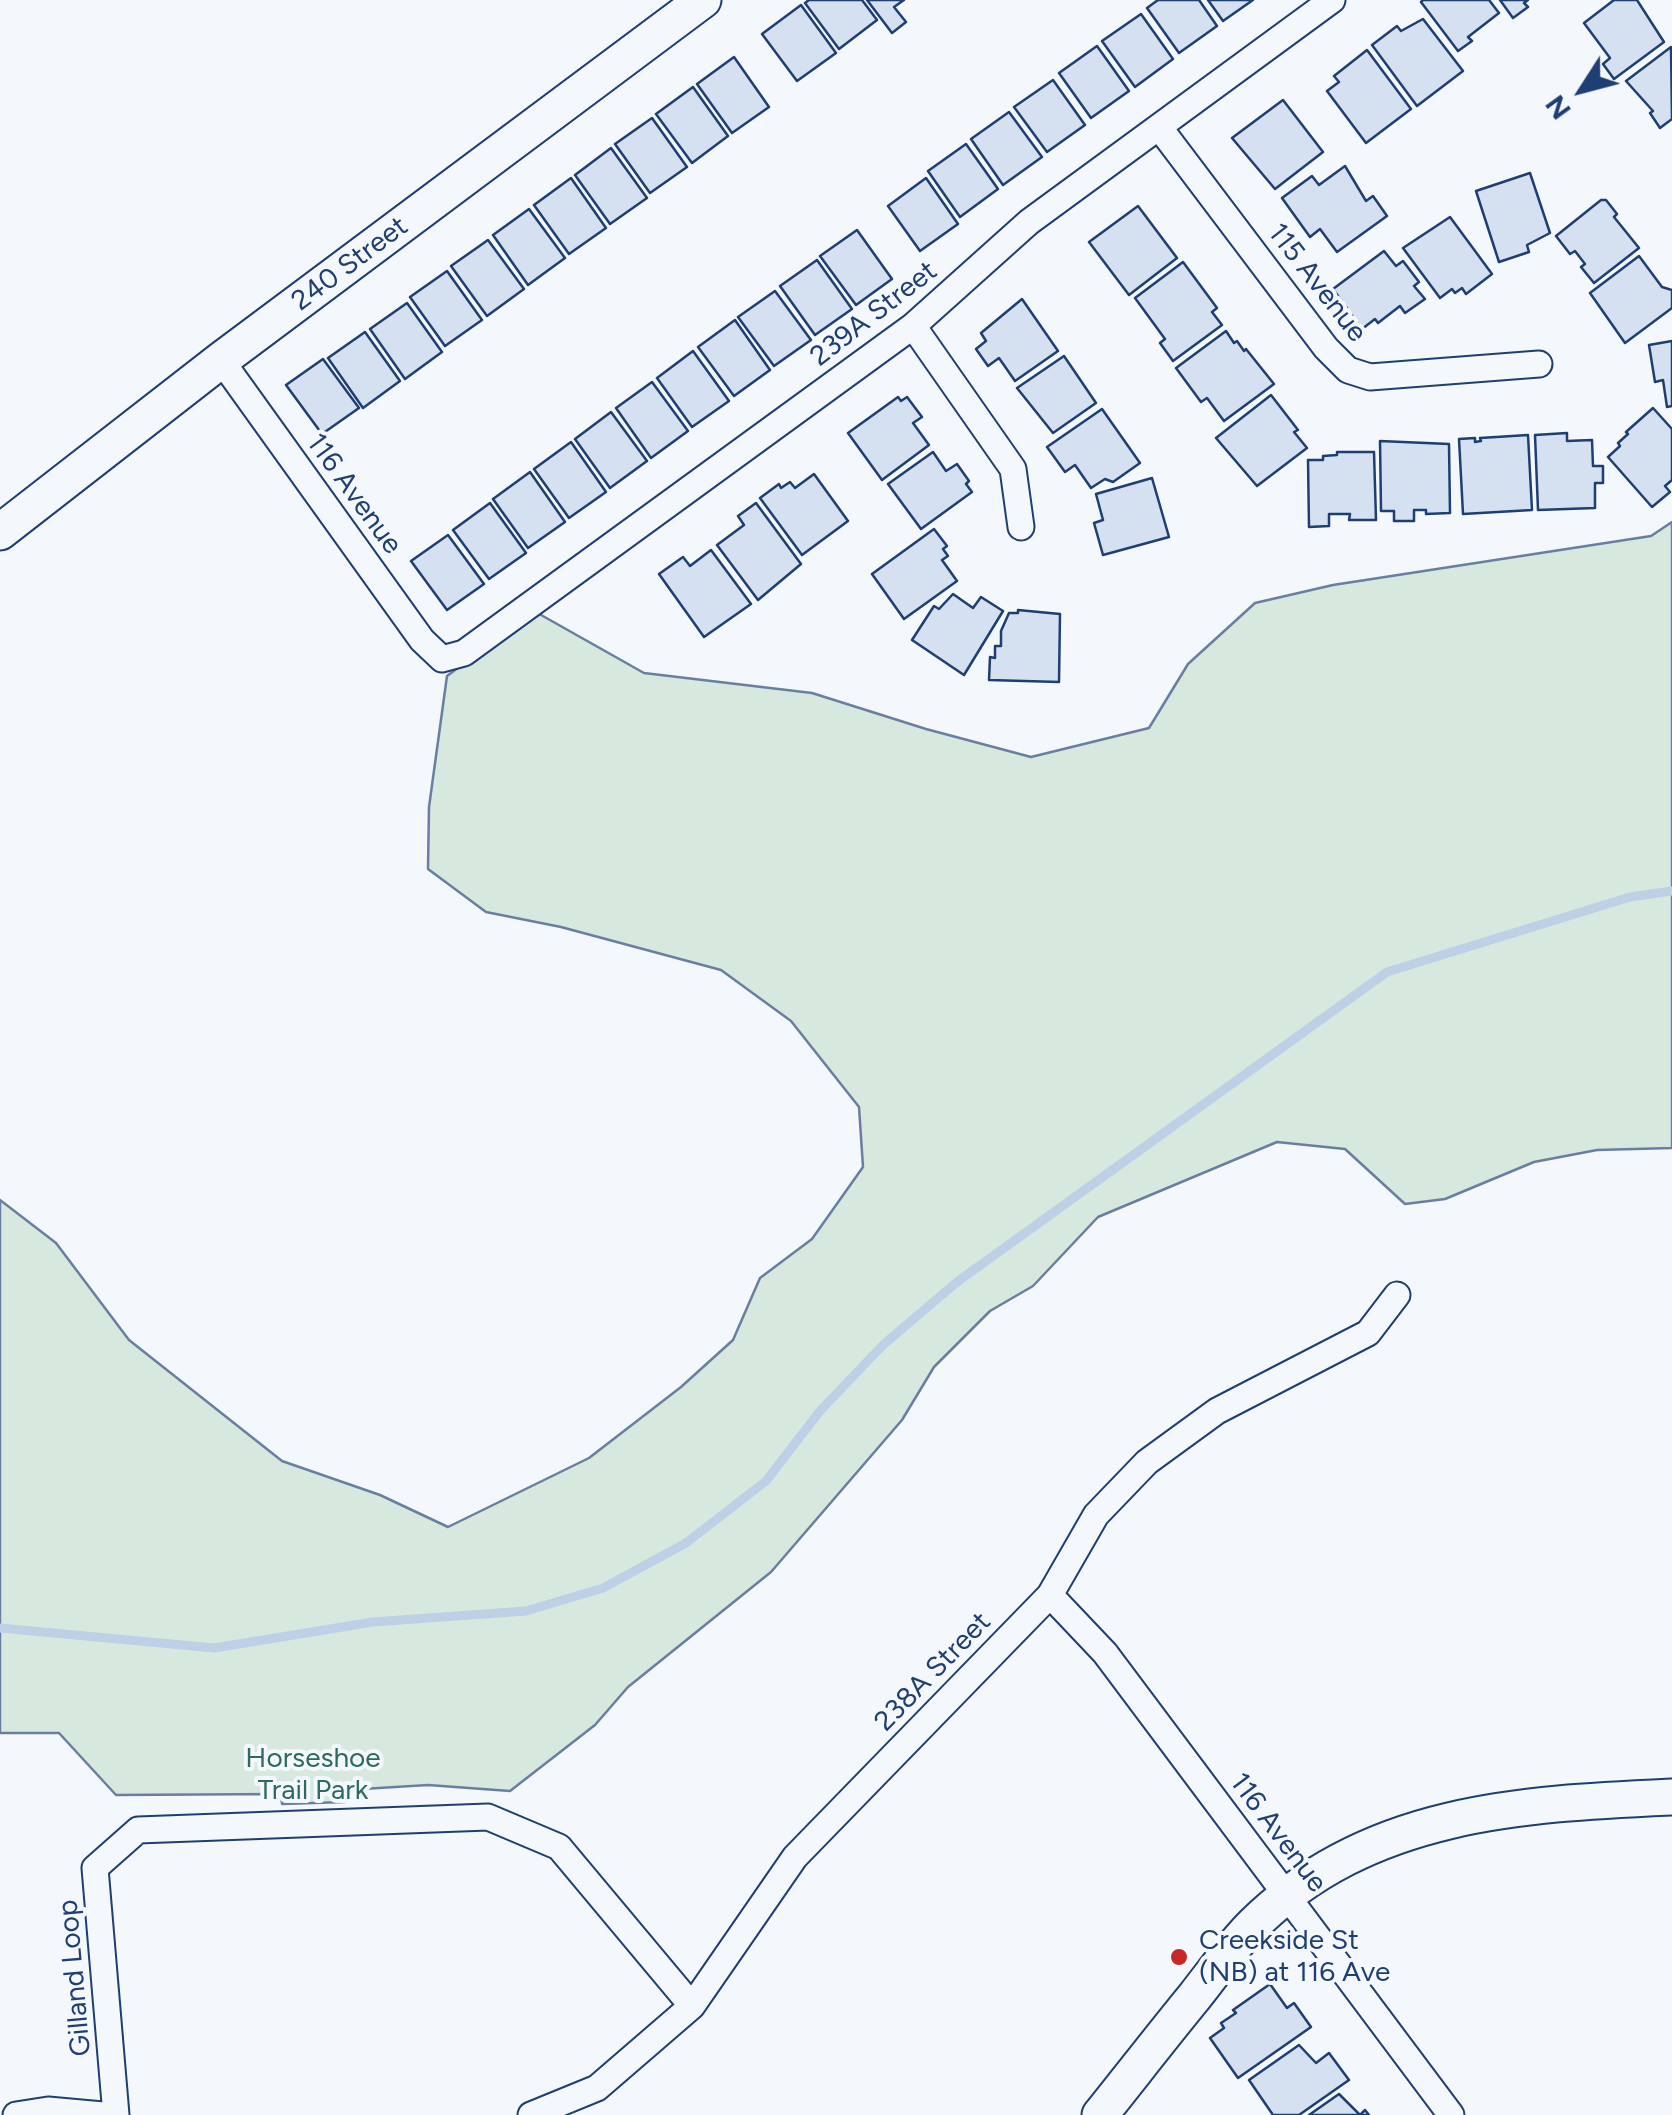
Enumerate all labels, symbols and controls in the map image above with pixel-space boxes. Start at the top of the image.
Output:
north arrow [1532,40,1632,140]
text: N [1538,89,1578,126]
street label: 240 Street [285,210,415,318]
street label: 115 Avenue [1260,217,1374,349]
street label: 239A Street [804,254,944,374]
street label: 116 Avenue [299,427,409,561]
street label: 238A Street [868,1606,998,1738]
park label: Horseshoe Trail Park [245,1742,381,1808]
street label: 116 Avenue [1222,1767,1334,1899]
street label: Gilland Loop [51,1898,99,2058]
place label: Creekside St (NB) at 116 Ave [1199,1924,1390,1990]
marker: Creekside St (NB) at 116 Ave [1168,1946,1190,1968]

